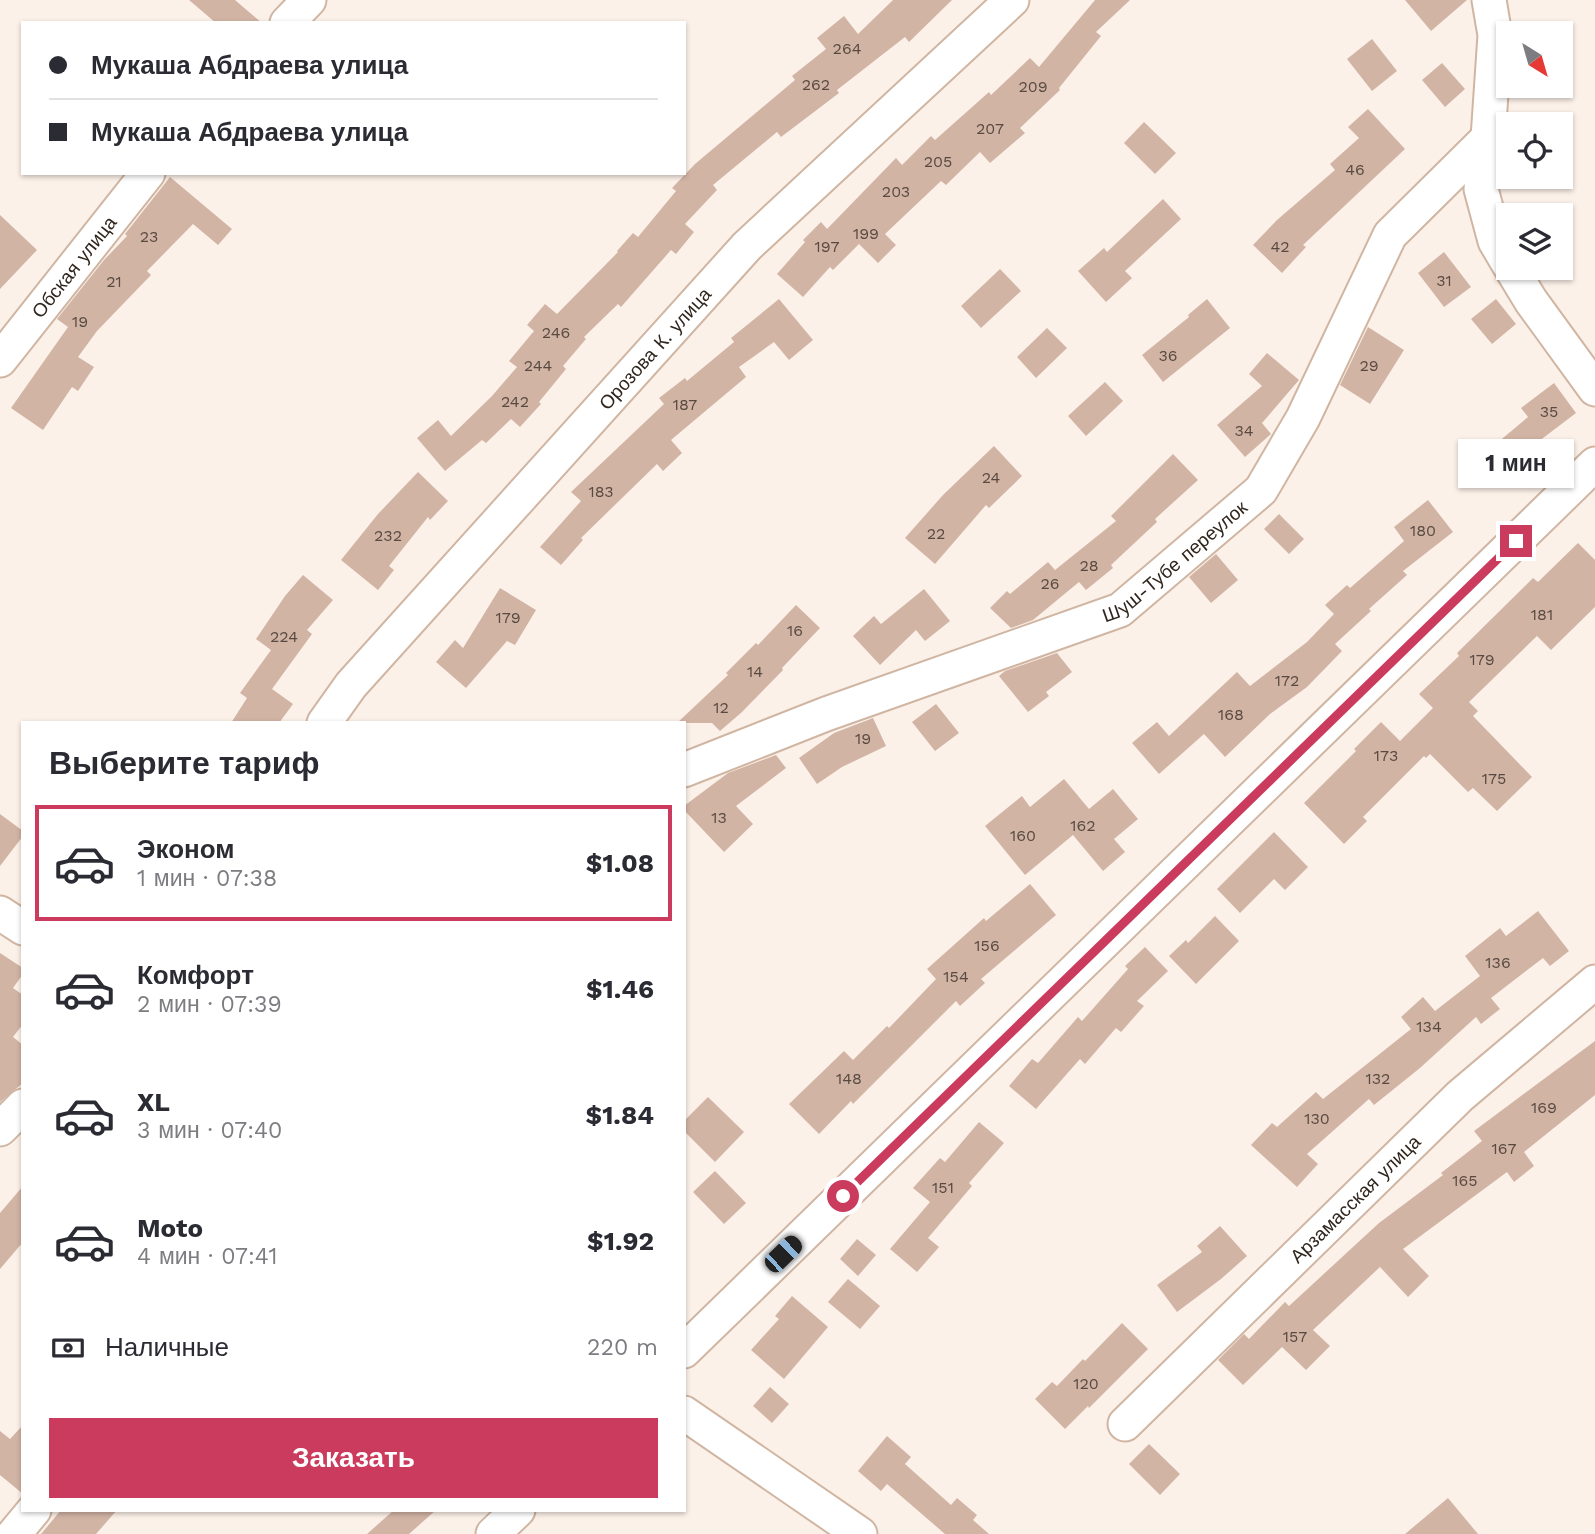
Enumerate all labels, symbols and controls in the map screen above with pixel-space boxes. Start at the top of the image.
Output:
north arrow [1496,21,1573,98]
map controls [1496,21,1573,280]
house number: 264 [833,39,862,58]
text: Мукаша Абдраева улица [91,50,408,80]
house number: 262 [802,75,830,94]
house number: 209 [1018,77,1048,96]
button: locate [1496,112,1573,189]
text: Мукаша Абдраева улица [91,117,408,147]
house number: 207 [976,119,1004,138]
house number: 205 [924,152,952,171]
house number: 46 [1345,160,1365,179]
house number: 203 [882,182,910,201]
button: layers [1496,203,1573,280]
street label: Обская улица [27,211,122,322]
house number: 199 [853,224,879,243]
house number: 23 [140,227,158,246]
house number: 197 [815,237,839,256]
house number: 42 [1270,237,1290,256]
house number: 31 [1436,271,1452,290]
house number: 21 [106,272,122,291]
street label: Орозова К. улица [594,283,716,415]
house number: 19 [72,312,88,331]
house number: 246 [542,323,570,342]
house number: 36 [1158,346,1178,365]
house number: 244 [524,356,552,375]
house number: 29 [1359,356,1379,375]
house number: 242 [501,392,529,411]
house number: 187 [673,395,697,414]
house number: 35 [1540,402,1558,421]
house number: 34 [1234,421,1254,440]
callout: 1 мин [1458,440,1574,489]
text: 1 мин [1485,450,1547,477]
house number: 24 [982,468,1001,487]
house number: 183 [588,482,614,501]
street label: Шуш-Тубе переулок [1099,496,1252,627]
house number: 180 [1410,521,1436,540]
house number: 22 [927,524,945,543]
route end [1500,525,1532,557]
house number: 232 [374,526,402,545]
house number: 28 [1079,556,1099,575]
house number: 26 [1040,574,1060,593]
house number: 181 [1531,605,1553,624]
house number: 179 [495,608,521,627]
house number: 16 [787,621,803,640]
house number: 224 [270,627,298,646]
house number: 179 [1469,650,1495,669]
house number: 14 [747,662,763,681]
house number: 172 [1275,671,1299,690]
house number: 12 [713,698,729,717]
house number: 168 [1218,705,1244,724]
house number: 19 [855,729,871,748]
text: Выберите тариф [49,744,320,782]
house number: 173 [1374,746,1398,765]
house number: 175 [1482,769,1506,788]
house number: 13 [711,808,727,827]
house number: 162 [1070,816,1096,835]
house number: 160 [1010,826,1036,845]
icon: car [53,832,116,895]
text: Эконом [137,834,235,864]
text: $1.08 [586,848,654,878]
text: 1 мин · 07:38 [137,865,277,892]
house number: 156 [974,936,1000,955]
house number: 136 [1485,953,1511,972]
icon: car [53,958,116,1021]
text: Комфорт [137,960,254,990]
house number: 154 [943,967,969,986]
text: $1.46 [586,974,654,1004]
text: 2 мин · 07:39 [137,991,282,1018]
house number: 134 [1416,1017,1442,1036]
house number: 148 [836,1069,862,1088]
house number: 132 [1366,1069,1390,1088]
icon: car [53,1084,116,1147]
text: XL [137,1087,170,1117]
house number: 169 [1531,1098,1557,1117]
text: $1.84 [585,1100,654,1130]
house number: 130 [1304,1109,1330,1128]
text: 3 мин · 07:40 [137,1117,282,1144]
street label: Арзамасская улица [1285,1130,1426,1268]
house number: 167 [1492,1139,1516,1158]
house number: 165 [1452,1171,1478,1190]
house number: 151 [932,1178,954,1197]
route start [827,1180,859,1212]
icon: car [53,1210,116,1273]
text: Moto [137,1213,203,1243]
text: $1.92 [587,1226,654,1256]
car [761,1232,806,1276]
text: 4 мин · 07:41 [137,1243,277,1270]
house number: 157 [1283,1327,1307,1346]
icon: cash [49,1329,87,1367]
text: Наличные [105,1332,229,1362]
text: 220 m [587,1334,658,1361]
house number: 120 [1073,1374,1099,1393]
button: Заказать [49,1418,658,1498]

